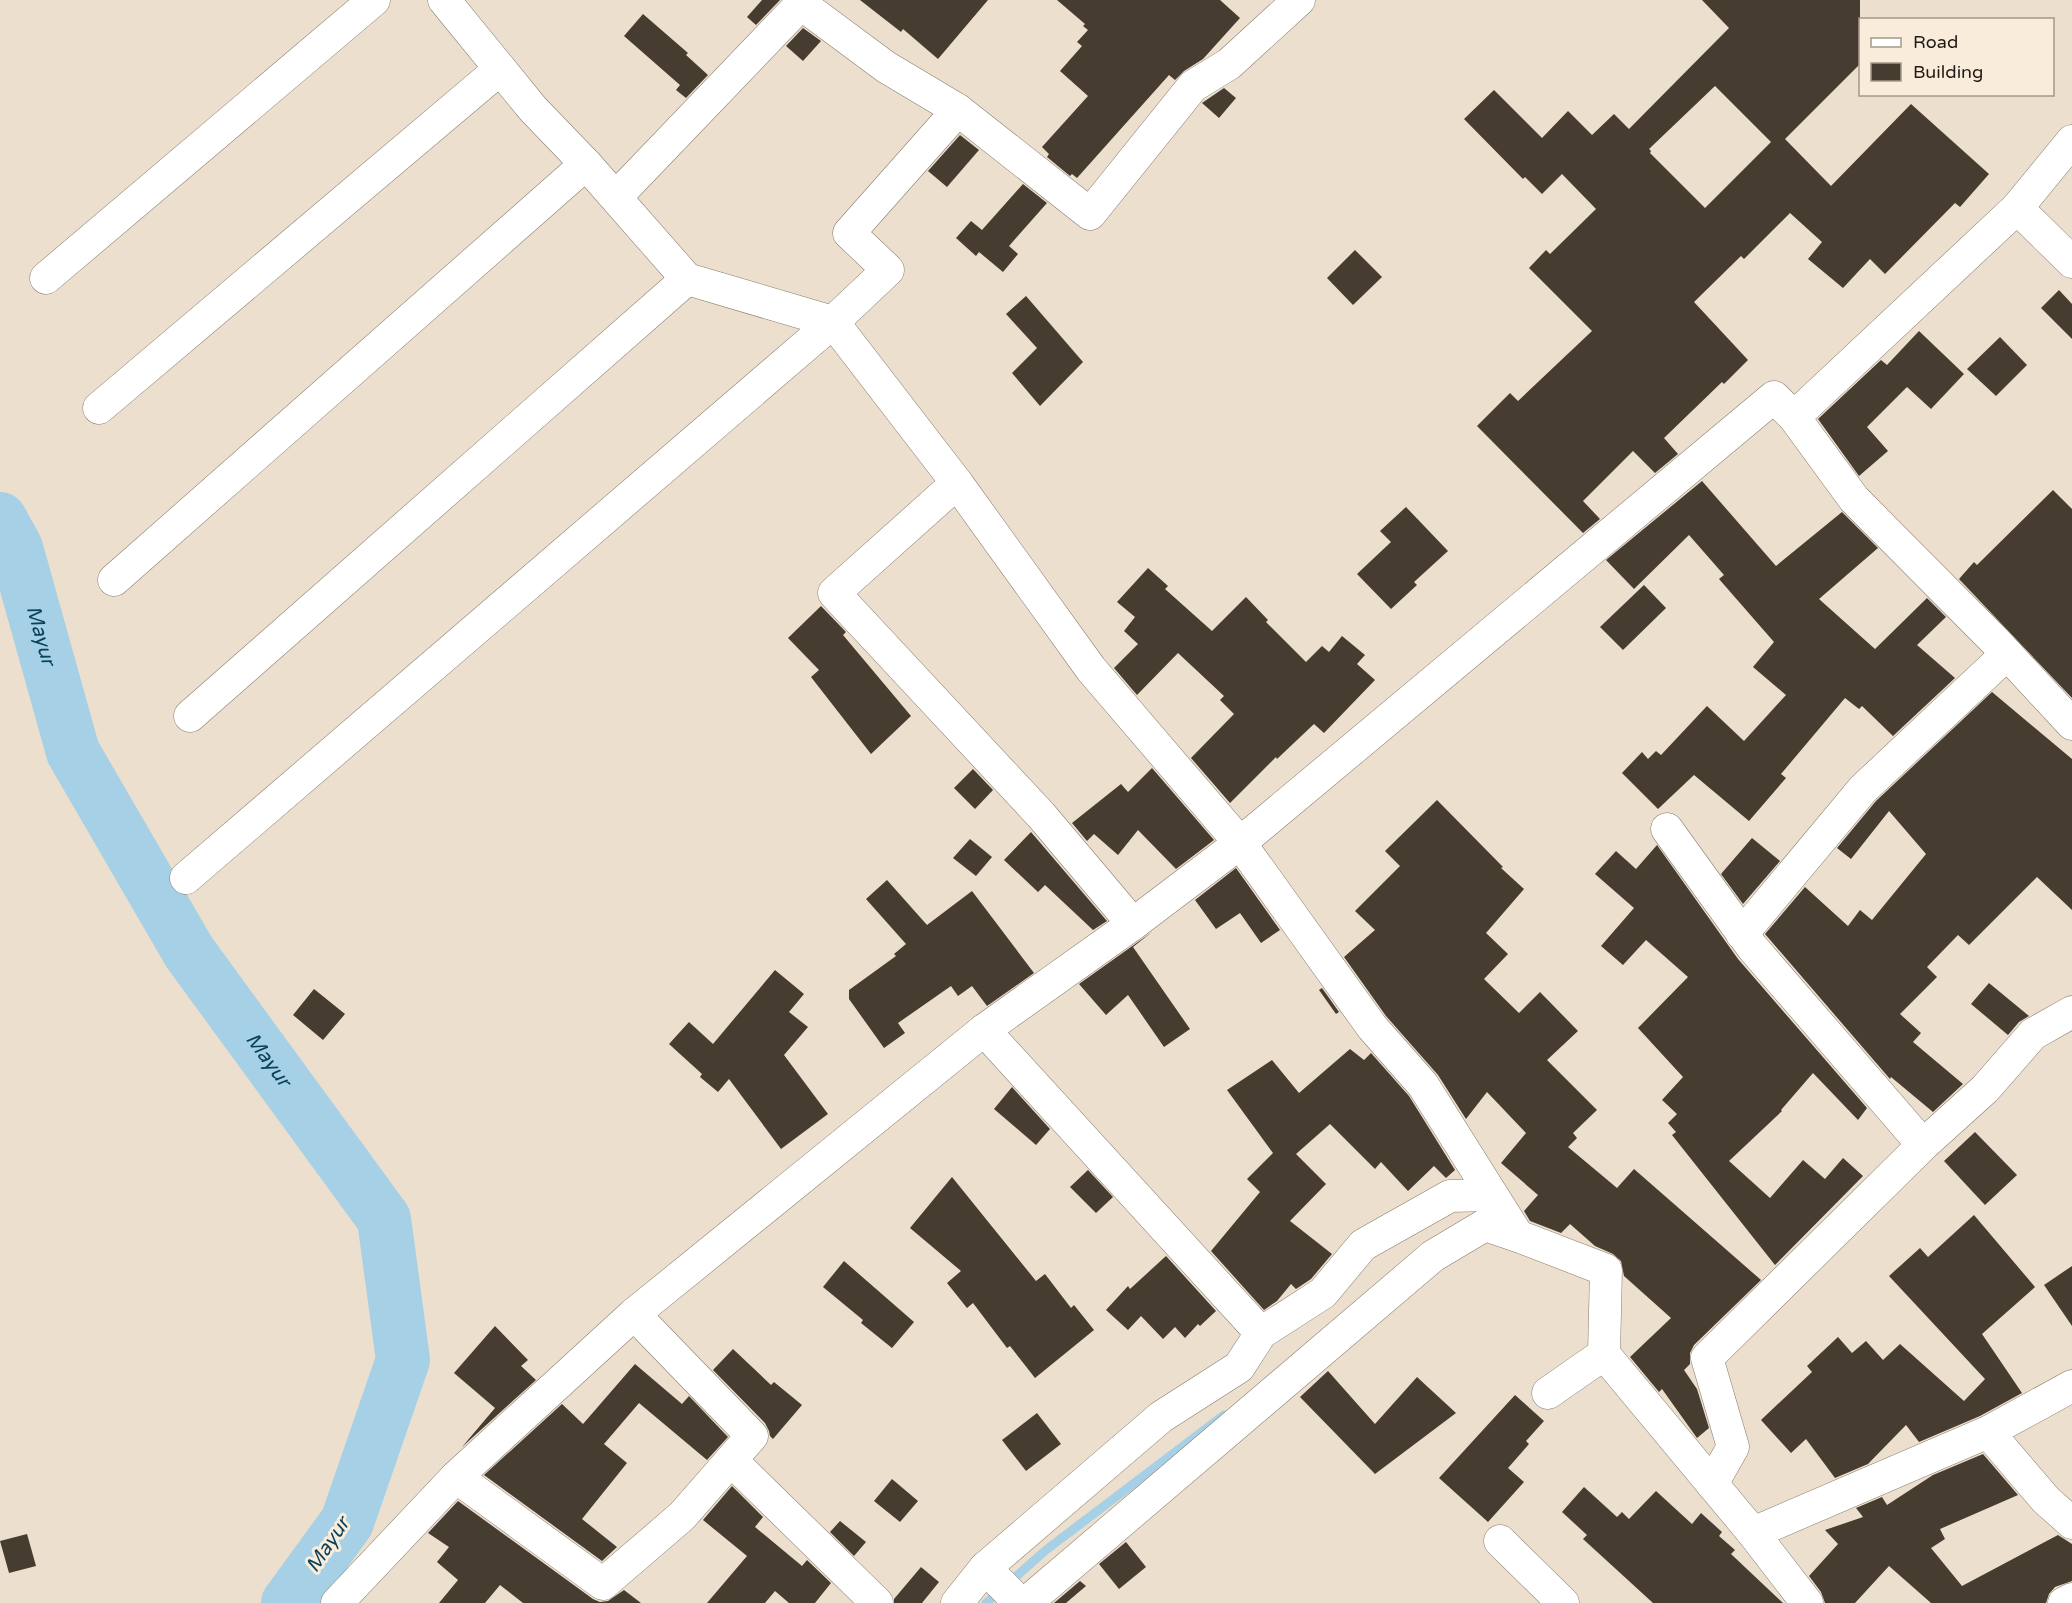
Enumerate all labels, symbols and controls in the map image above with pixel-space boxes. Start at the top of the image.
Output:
legend [1859,18,2054,96]
text: Road [1913,31,1958,53]
text: Building [1913,61,1983,83]
water label: Mayur [21,603,61,670]
water label: Mayur [240,1028,297,1094]
water label: Mayur [301,1511,356,1577]

